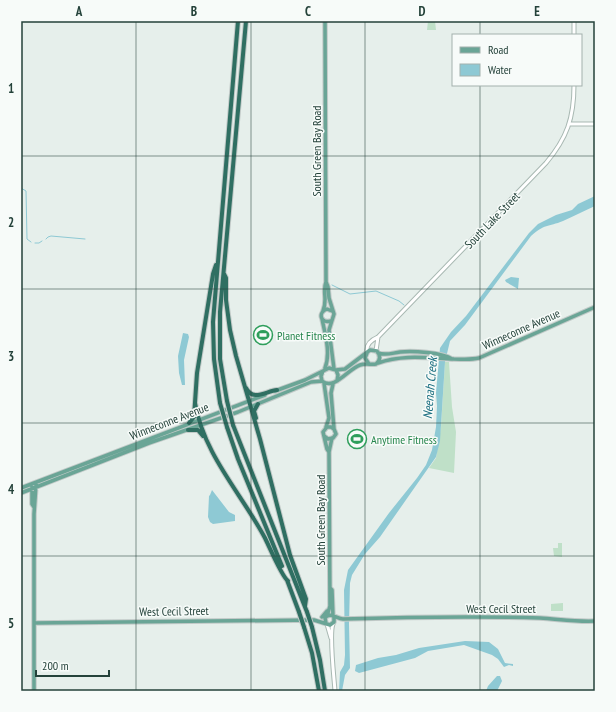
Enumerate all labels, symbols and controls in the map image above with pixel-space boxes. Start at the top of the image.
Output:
text: A [75,3,83,20]
text: B [191,3,197,20]
text: C [305,3,311,20]
text: D [419,3,426,20]
text: E [534,3,540,20]
legend [452,34,582,86]
text: Road [488,42,508,57]
text: Water [488,62,513,77]
text: 1 [8,80,14,97]
street label: South Green Bay Road [309,105,324,197]
street label: South Lake Street [461,188,523,252]
text: 2 [8,214,14,231]
street label: Winneconne Avenue [480,305,562,353]
sports icon: Planet Fitness [252,324,274,346]
place label: Planet Fitness [277,328,335,343]
text: 3 [8,348,14,365]
water label: Neenah Creek [419,354,441,420]
street label: Winneconne Avenue [127,399,211,443]
sports icon: Anytime Fitness [346,428,368,450]
place label: Anytime Fitness [371,432,437,447]
street label: South Green Bay Road [313,474,328,566]
text: 4 [8,481,15,498]
street label: West Cecil Street [466,601,536,616]
street label: West Cecil Street [139,603,210,619]
text: 5 [8,615,14,632]
scale bar [36,652,109,678]
text: 200 m [42,658,69,673]

